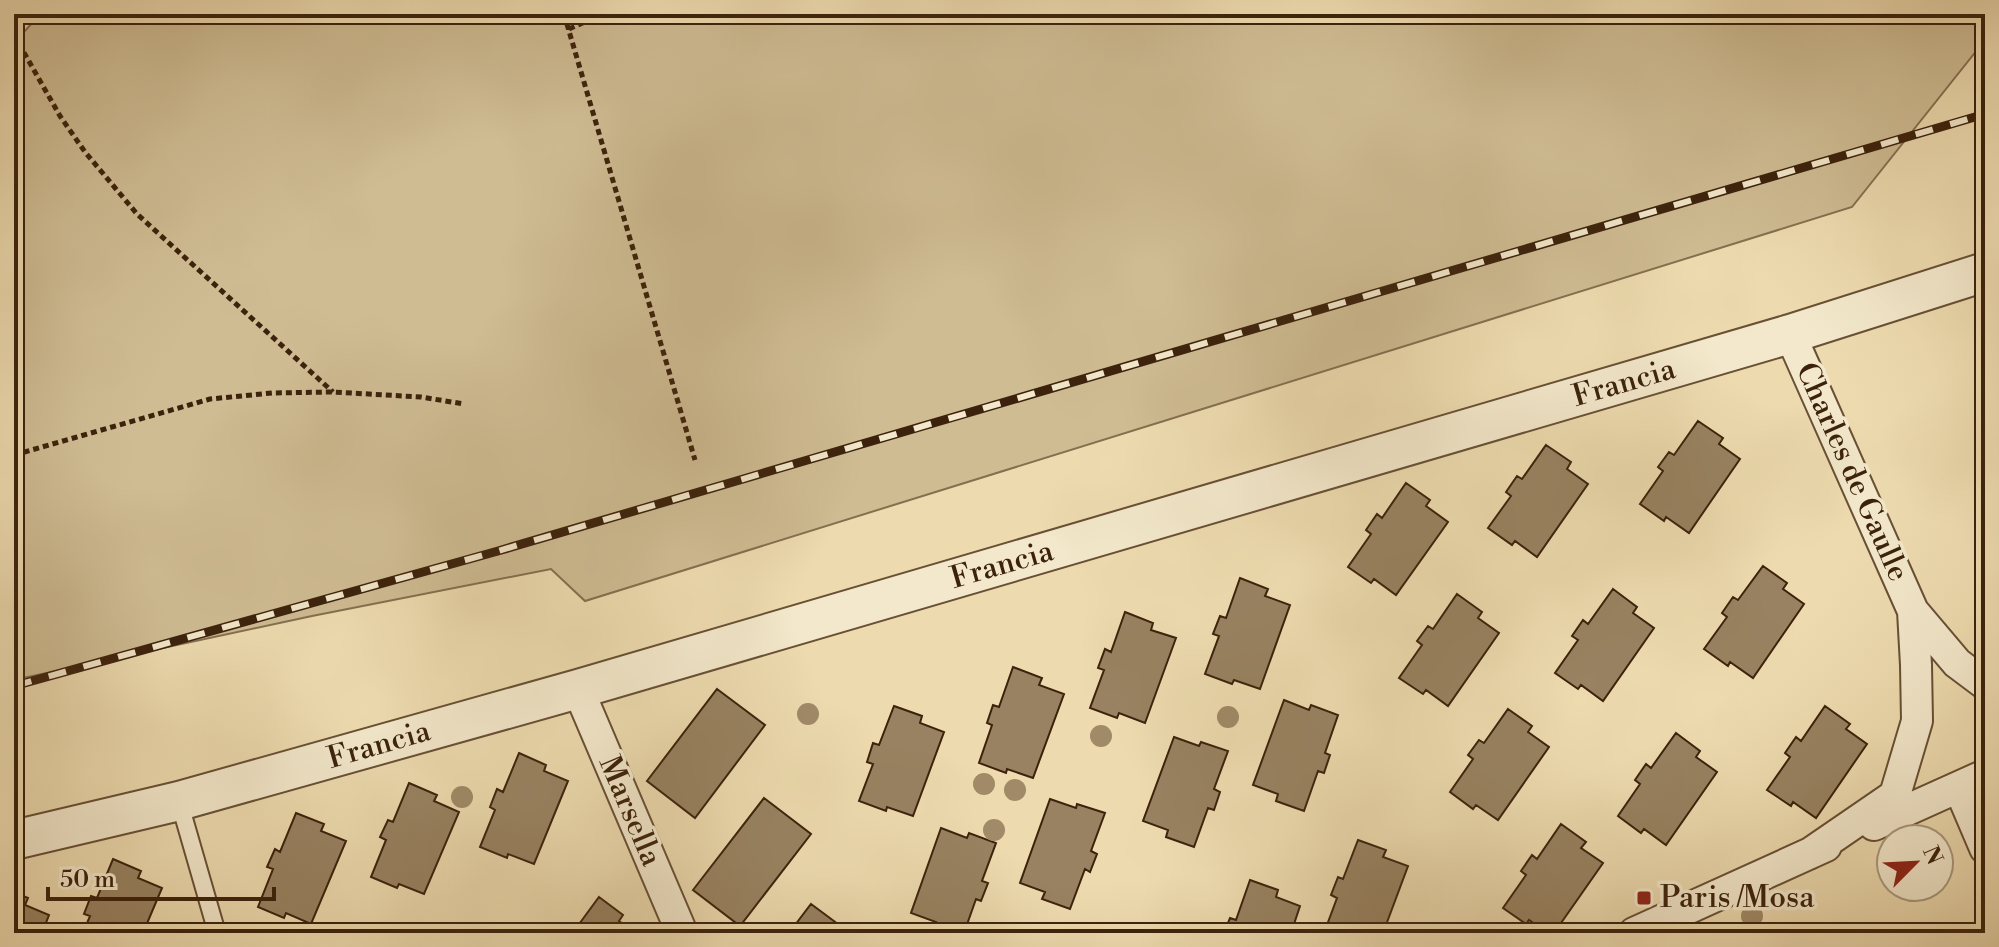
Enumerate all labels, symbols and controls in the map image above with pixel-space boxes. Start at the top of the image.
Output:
street label: Francia [1568,350,1681,416]
street label: Charles de Gaulle [1787,357,1917,587]
street label: Francia [946,532,1059,598]
street label: Francia [323,712,436,778]
street label: Marsella [590,750,670,873]
north arrow [1875,823,1955,903]
text: N [1916,842,1948,869]
scale bar [48,851,274,901]
text: 50 m [60,865,115,895]
place label: Paris /Mosa [1660,879,1815,917]
marker: Paris /Mosa [1635,889,1653,907]

